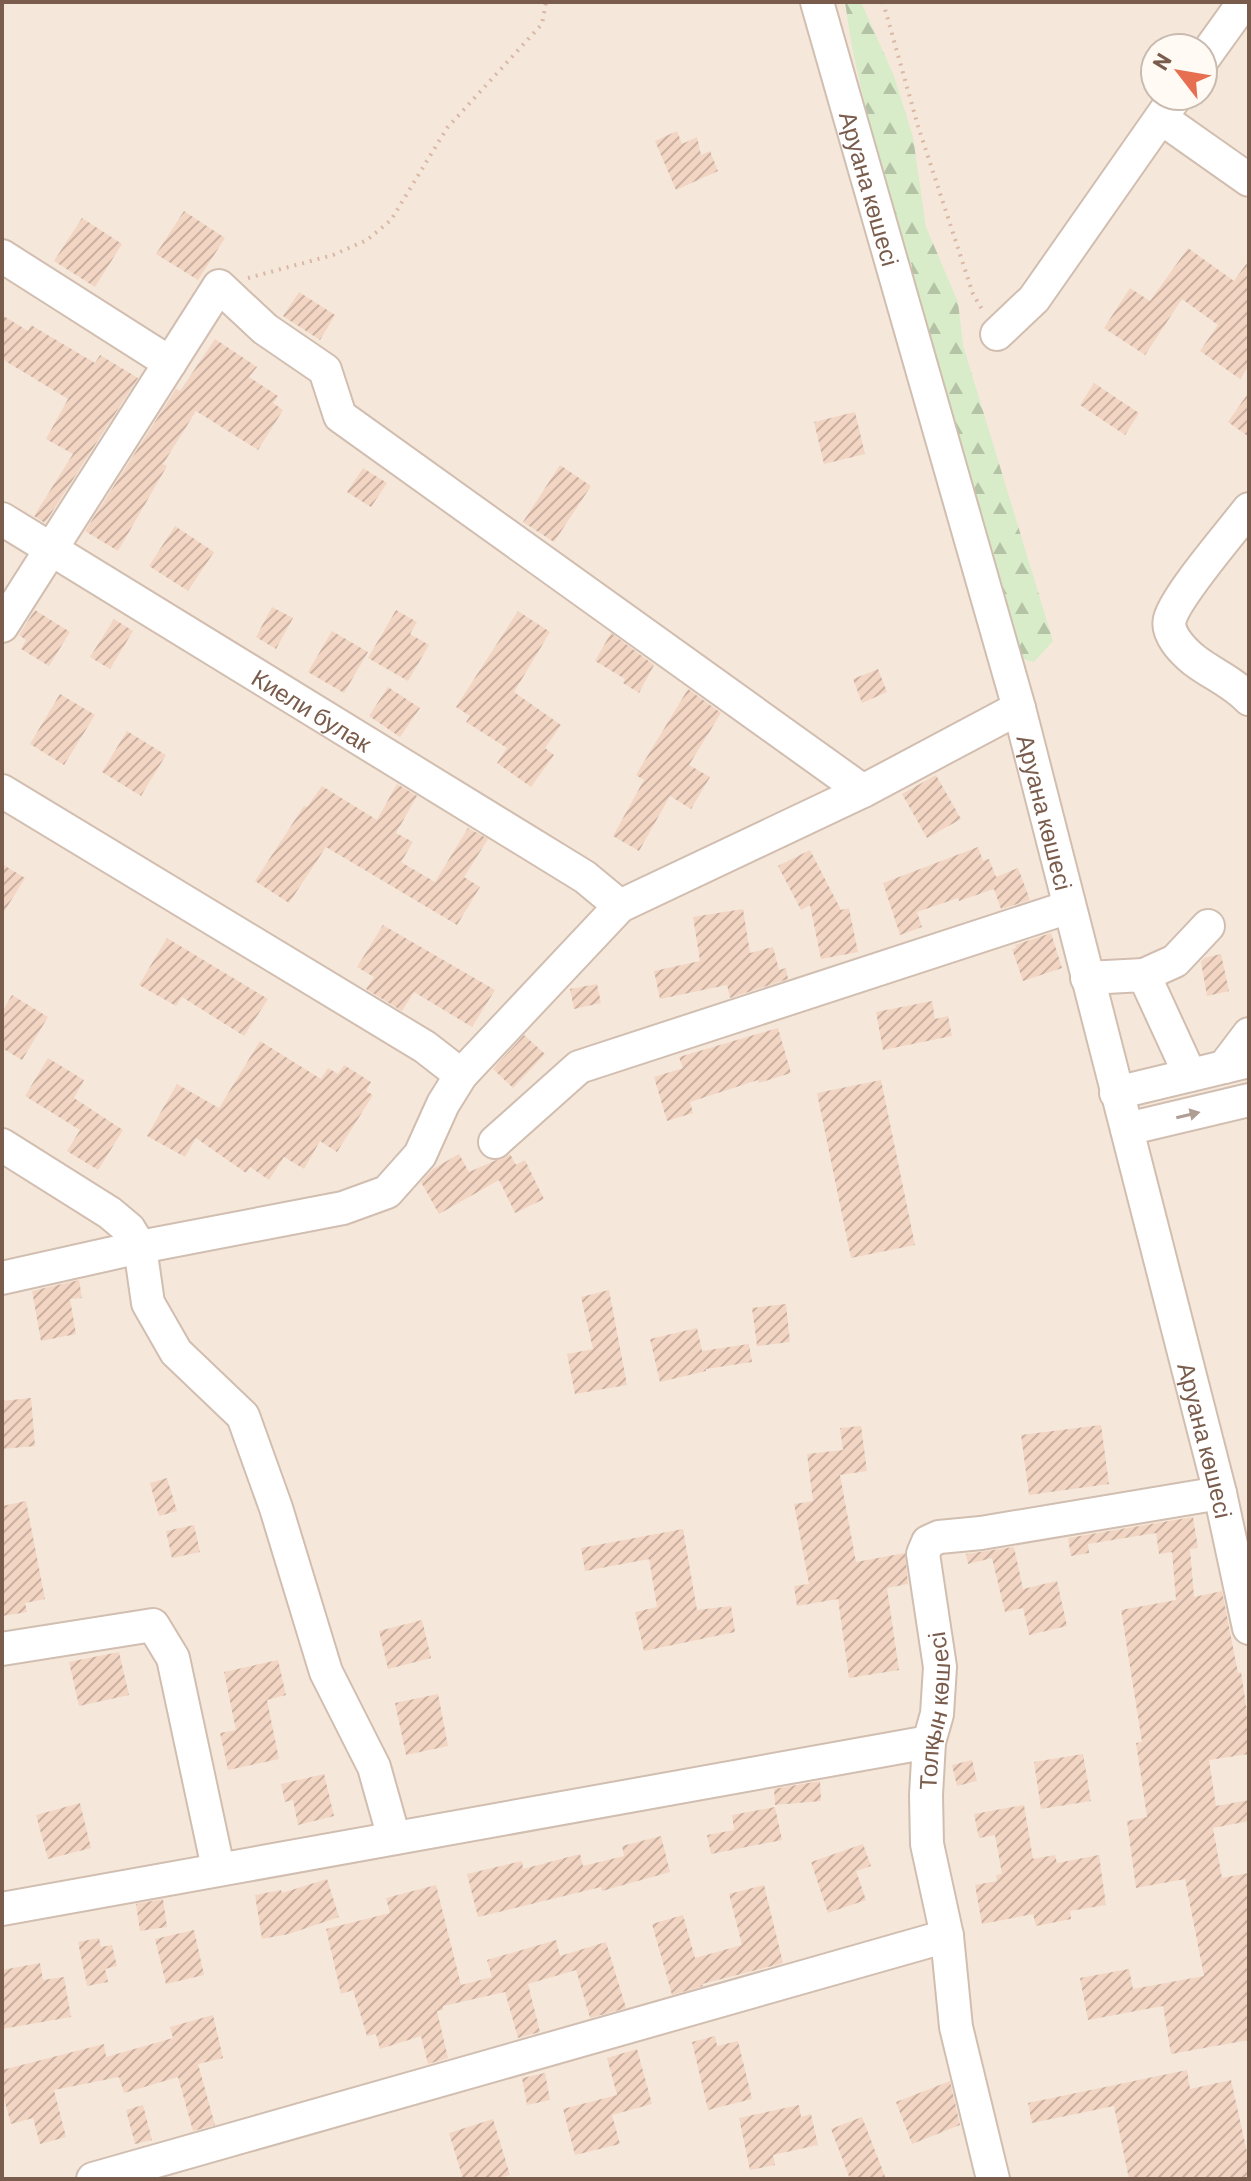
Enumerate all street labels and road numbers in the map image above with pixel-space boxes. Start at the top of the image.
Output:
street label: Аруана көшесі [834,108,906,269]
street label: Киели булак [247,662,378,757]
street label: Аруана көшесі [1012,731,1080,893]
street label: Аруана көшесі [1173,1359,1239,1521]
street label: Толқын көшесі [912,1630,955,1791]

